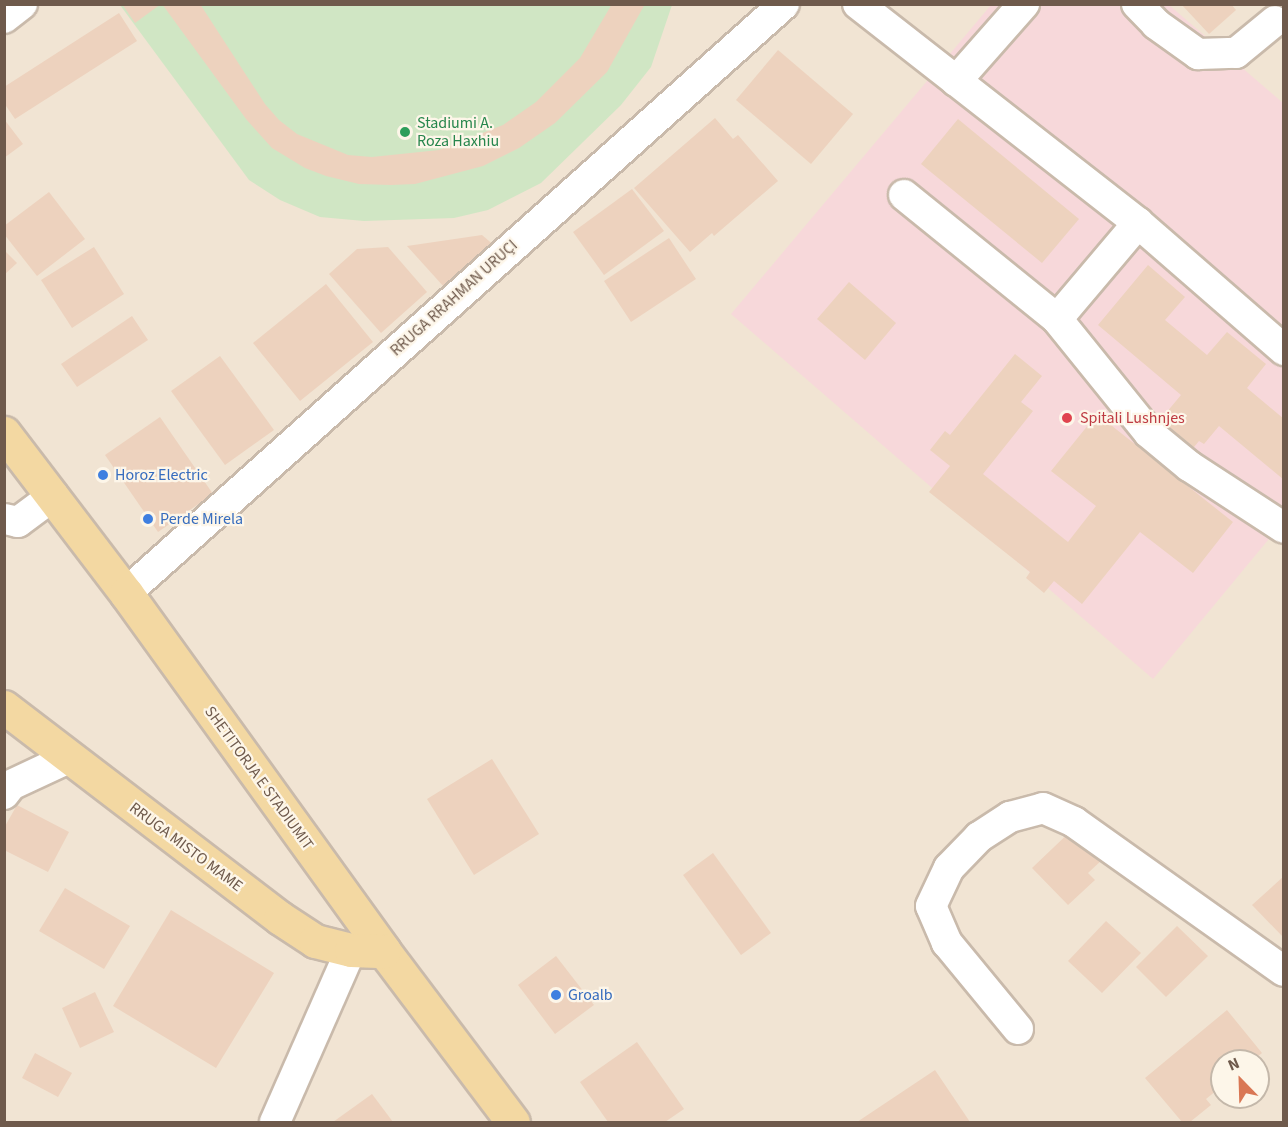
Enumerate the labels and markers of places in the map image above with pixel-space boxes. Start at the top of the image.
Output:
place label: Stadiumi A. Roza Haxhiu [417,113,499,151]
marker: Stadiumi A. Roza Haxhiu [398,125,412,139]
place label: Spitali Lushnjes [1080,408,1185,428]
marker: Spitali Lushnjes [1058,409,1076,427]
place label: Horoz Electric [115,465,208,485]
marker: Horoz Electric [96,468,110,482]
place label: Perde Mirela [160,509,243,529]
marker: Perde Mirela [141,512,155,526]
place label: Groalb [568,985,613,1005]
marker: Groalb [549,988,563,1002]

